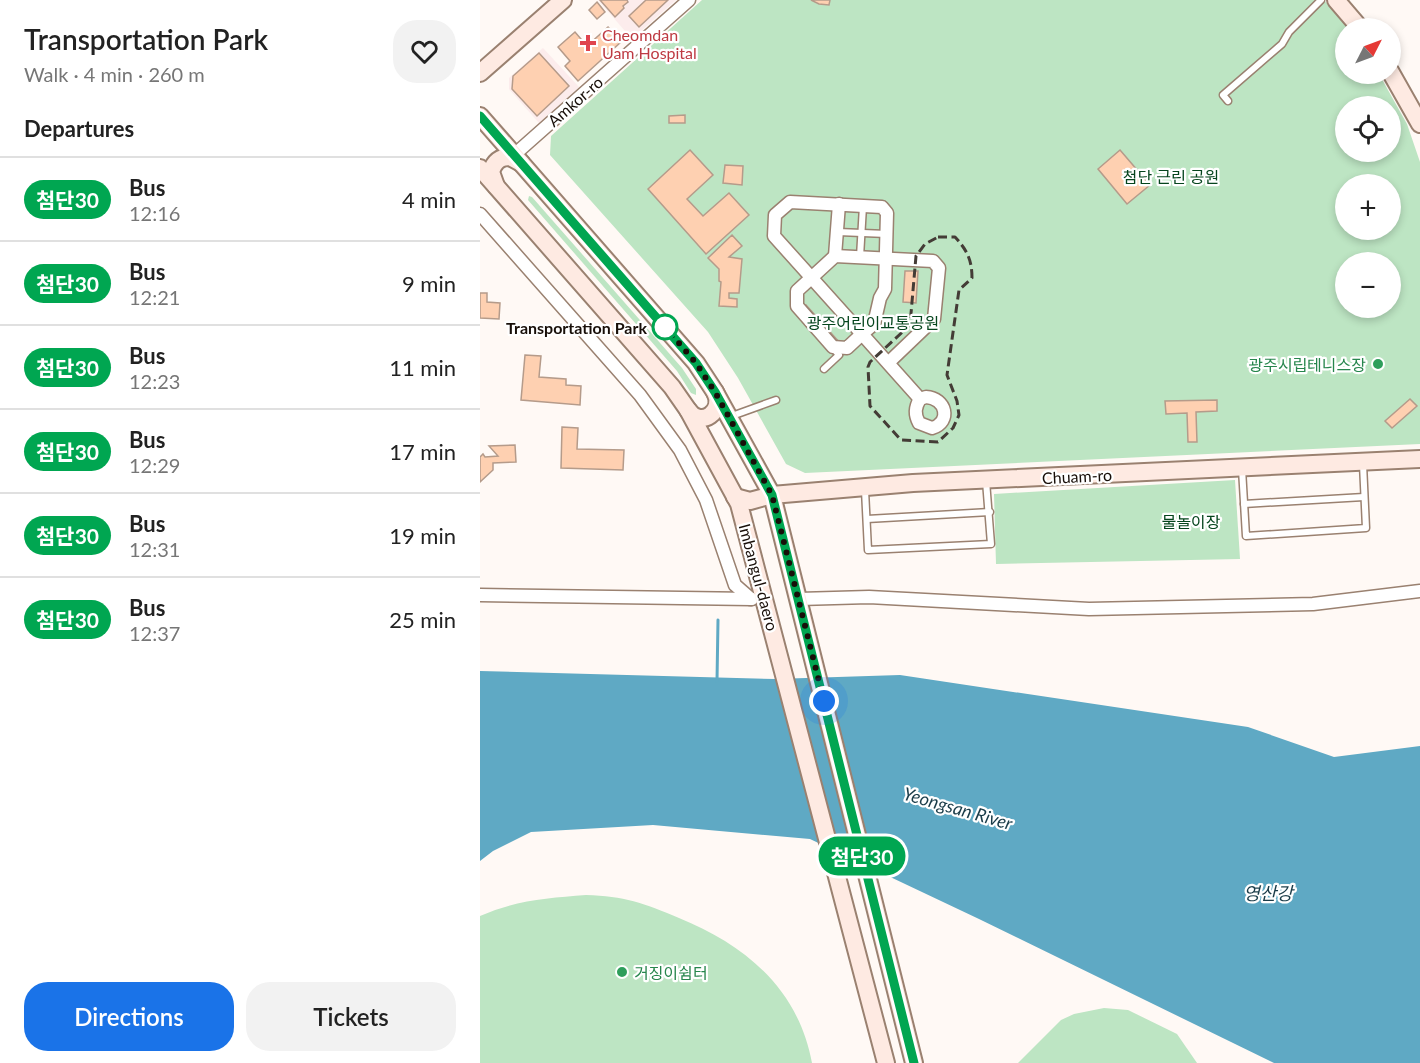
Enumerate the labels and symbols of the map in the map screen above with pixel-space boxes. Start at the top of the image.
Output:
north arrow [1335,18,1401,84]
place label: Cheomdan Uam Hospital [602,25,697,62]
marker: Cheomdan Uam Hospital [579,34,597,52]
street label: Amkor-ro [544,72,606,130]
park label: 첨단 근린 공원 [1123,167,1219,186]
park label: 광주어린이교통공원 [807,313,939,332]
marker: Transportation Park [652,314,678,340]
place label: Transportation Park [506,318,647,337]
place label: 광주시립테니스장 [1248,355,1366,374]
marker: 광주시립테니스장 [1371,357,1385,371]
street label: Chuam-ro [1041,465,1113,487]
park label: 물놀이장 [1162,512,1221,531]
street label: Imbangul-daero [736,521,782,633]
your location [809,686,839,716]
water label: Yeongsan River [901,782,1016,834]
line badge: 첨단30 [820,836,904,876]
water label: 영산강 [1243,882,1295,904]
place label: 거징이쉼터 [634,963,708,982]
marker: 거징이쉼터 [615,965,629,979]

